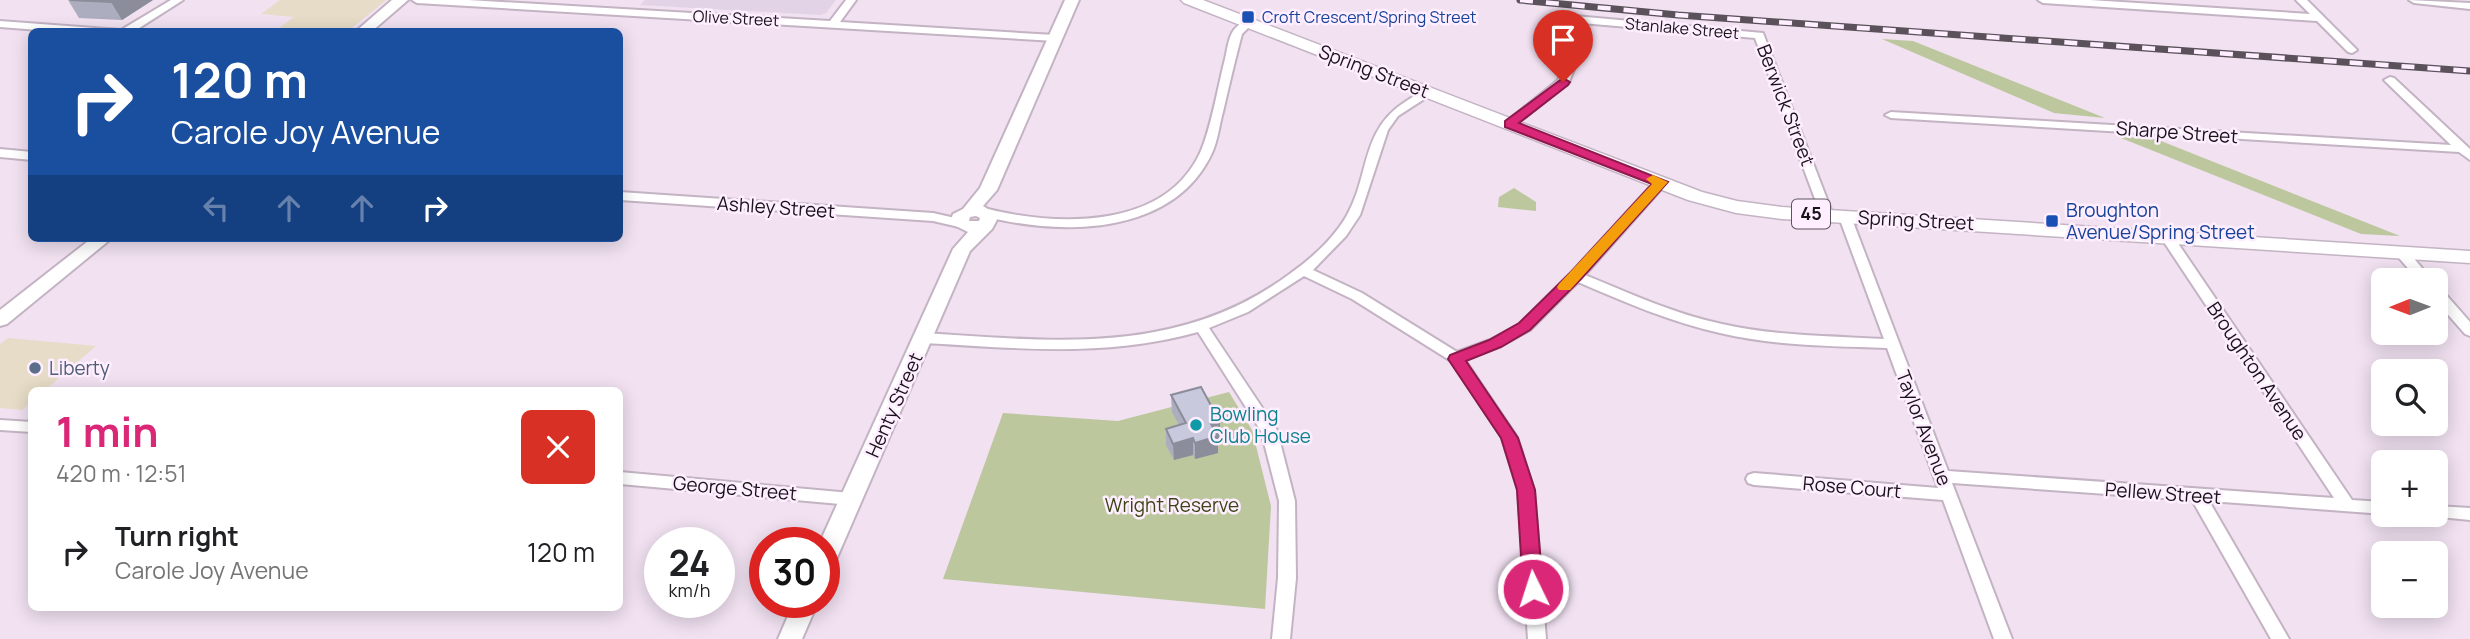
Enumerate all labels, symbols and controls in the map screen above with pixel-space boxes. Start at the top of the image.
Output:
street label: Olive Street [692,5,780,31]
place label: Croft Crescent/Spring Street [1262,6,1476,28]
marker: Croft Crescent/Spring Street [1240,9,1256,25]
pin [1533,10,1593,82]
street label: Stanlake Street [1624,12,1740,44]
icon: arrive [1544,21,1582,59]
street label: Spring Street [1315,38,1433,104]
street label: Berwick Street [1751,41,1821,169]
text: 120 m [171,46,308,113]
icon: right [56,56,147,147]
text: Carole Joy Avenue [171,110,440,154]
street label: Sharpe Street [2115,115,2239,149]
icon: left [197,189,235,227]
icon: ahead [270,189,308,227]
icon: ahead [343,189,381,227]
icon: right [416,189,454,227]
street label: Ashley Street [716,190,836,224]
place label: Broughton Avenue/Spring Street [2066,197,2255,245]
road number: 45 [1792,200,1830,229]
street label: Spring Street [1857,204,1975,236]
marker: Broughton Avenue/Spring Street [2044,213,2060,229]
north arrow [2371,268,2448,345]
map controls [2371,268,2448,618]
street label: Broughton Avenue [2201,297,2313,445]
street label: Henty Street [859,349,929,461]
place label: Liberty [49,355,110,381]
button: search [2371,359,2448,436]
marker: Liberty [27,360,43,376]
street label: Taylor Avenue [1890,367,1958,489]
place label: Bowling Club House [1210,401,1311,449]
text: 1 min [56,402,159,460]
button: close [521,410,595,484]
marker: Bowling Club House [1188,417,1204,433]
button: + [2371,450,2448,527]
text: 420 m · 12:51 [56,457,186,489]
street label: George Street [672,470,798,506]
street label: Rose Court [1802,470,1902,504]
street label: Pellew Street [2104,476,2222,510]
park label: Wright Reserve [1105,492,1239,518]
text: Turn right [115,518,239,554]
speed limit sign: 30 [749,527,840,618]
icon: right [56,533,94,571]
text: 120 m [527,534,595,570]
text: 24 [669,539,710,587]
button: − [2371,541,2448,618]
position arrow [1496,552,1570,626]
text: Carole Joy Avenue [115,554,309,586]
text: km/h [669,578,710,602]

